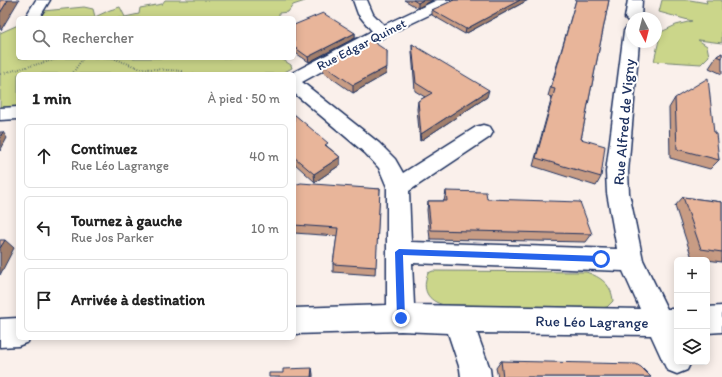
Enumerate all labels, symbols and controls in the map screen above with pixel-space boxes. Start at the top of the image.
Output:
north arrow [626,12,662,48]
street label: Rue Edgar Quinet [314,15,409,73]
search box [16,16,296,60]
icon: search [30,27,52,49]
text: Rechercher [62,29,134,47]
street label: Rue Alfred de Vigny [610,58,638,186]
text: 1 min [32,88,71,108]
text: À pied · 50 m [208,91,280,106]
text: Continuez [71,140,137,158]
icon: ahead [33,145,55,167]
text: 40 m [249,149,279,164]
text: Rue Léo Lagrange [71,158,169,173]
text: Tournez à gauche [71,212,182,230]
icon: left [33,217,55,239]
text: 10 m [251,221,279,236]
text: Rue Jos Parker [71,230,154,245]
route start [592,250,610,268]
map controls [674,257,710,365]
button: + [674,257,710,293]
icon: arrive [33,289,55,311]
text: Arrivée à destination [71,291,205,309]
button: − [674,293,710,329]
route end [392,309,410,327]
street label: Rue Léo Lagrange [535,312,649,332]
button: layers [674,329,710,365]

